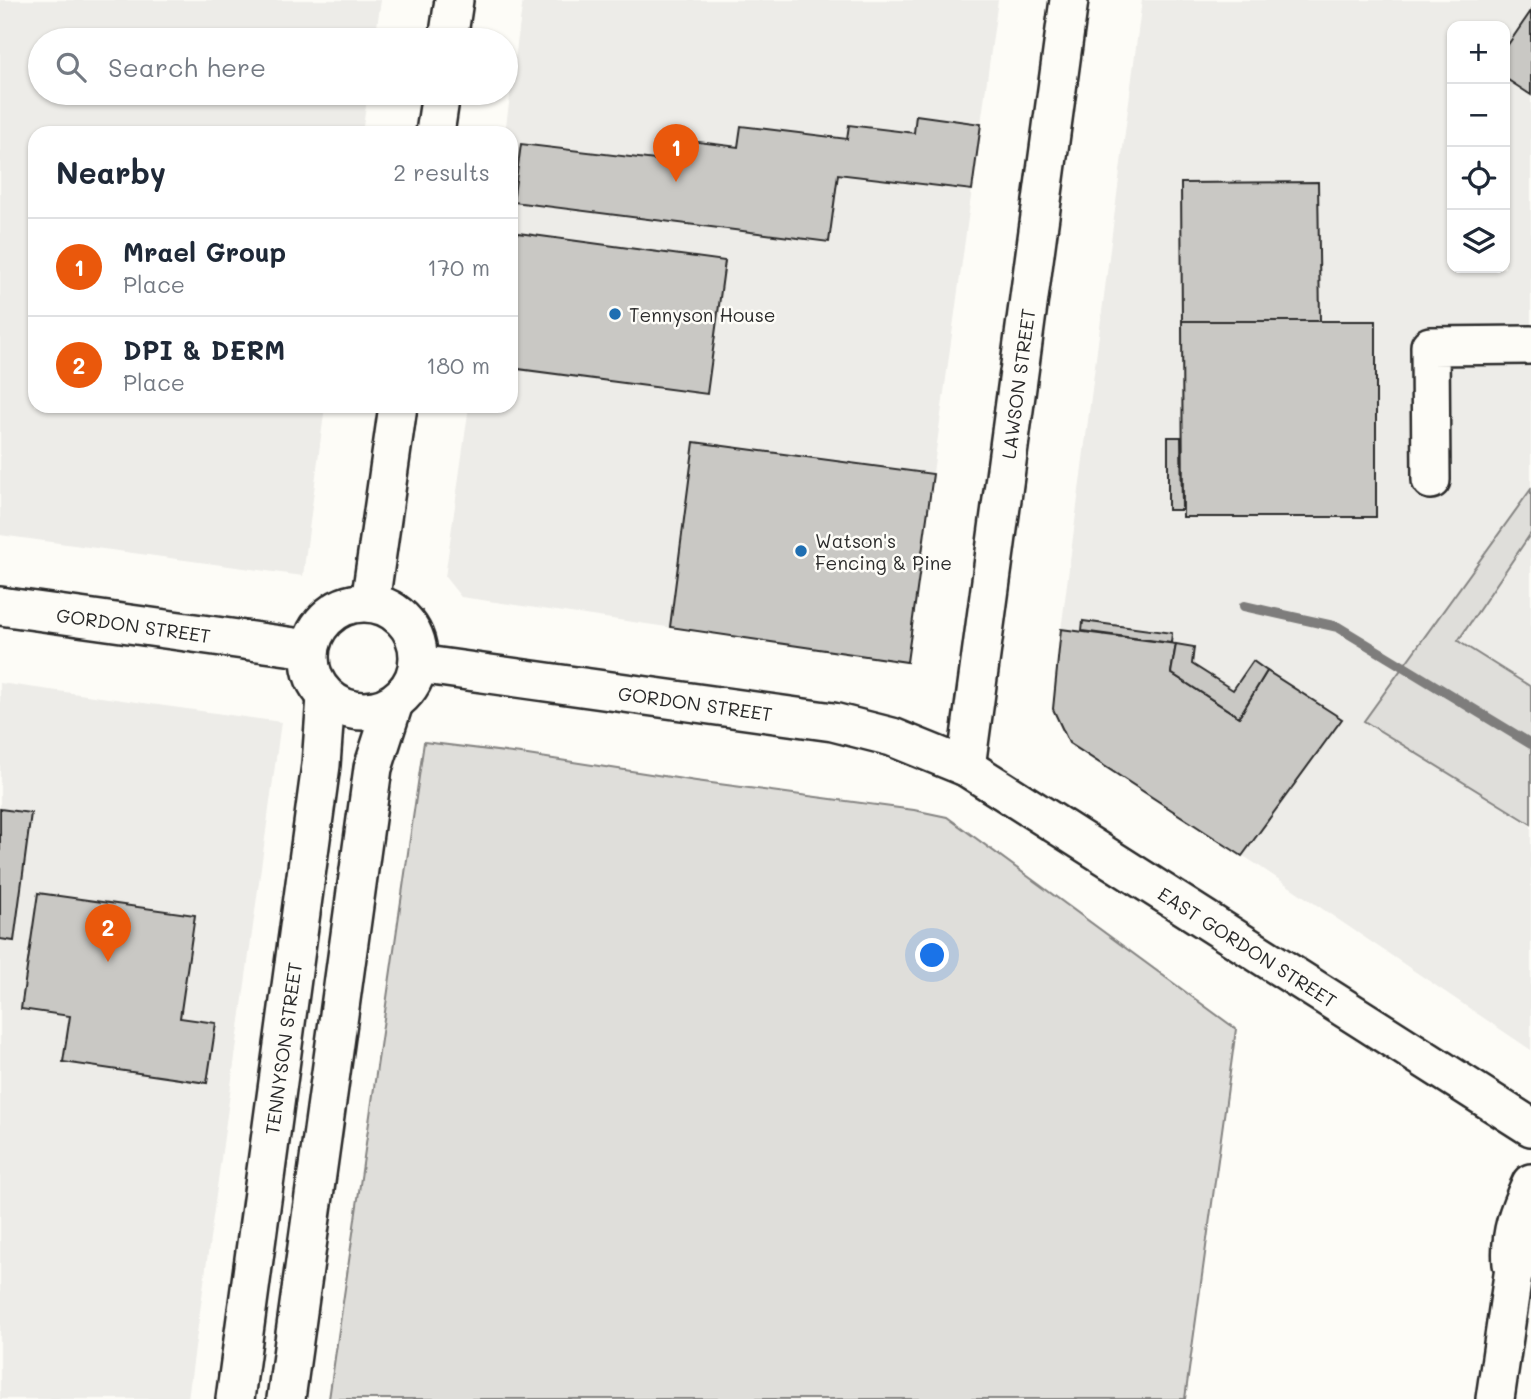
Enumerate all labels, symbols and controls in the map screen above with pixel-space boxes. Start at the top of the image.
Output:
map controls [1447,21,1510,273]
button: + [1447,21,1510,84]
search box [28,28,518,105]
icon: search [52,48,90,86]
text: Search here [108,50,266,84]
button: − [1447,84,1510,147]
pin: 1 [653,124,699,182]
button: locate [1447,147,1510,210]
text: Nearby [56,152,166,192]
text: 2 results [393,157,490,187]
button: layers [1447,210,1510,273]
text: Mrael Group [123,235,286,269]
text: 1 [74,252,84,282]
text: 170 m [427,252,490,282]
text: Place [123,269,185,299]
place label: Tennyson House [629,302,776,327]
marker: Tennyson House [607,306,623,322]
street label: LAWSON STREET [995,307,1040,460]
text: DPI & DERM [123,333,285,367]
text: 2 [73,350,85,380]
text: 180 m [426,350,490,380]
text: Place [123,367,185,397]
place label: Watson's Fencing & Pine [815,528,952,575]
marker: Watson's Fencing & Pine [793,543,809,559]
street label: GORDON STREET [55,602,212,648]
street label: GORDON STREET [617,680,774,726]
street label: EAST GORDON STREET [1154,880,1342,1013]
pin: 2 [85,904,131,962]
your location [915,938,949,972]
street label: TENNYSON STREET [259,960,307,1136]

